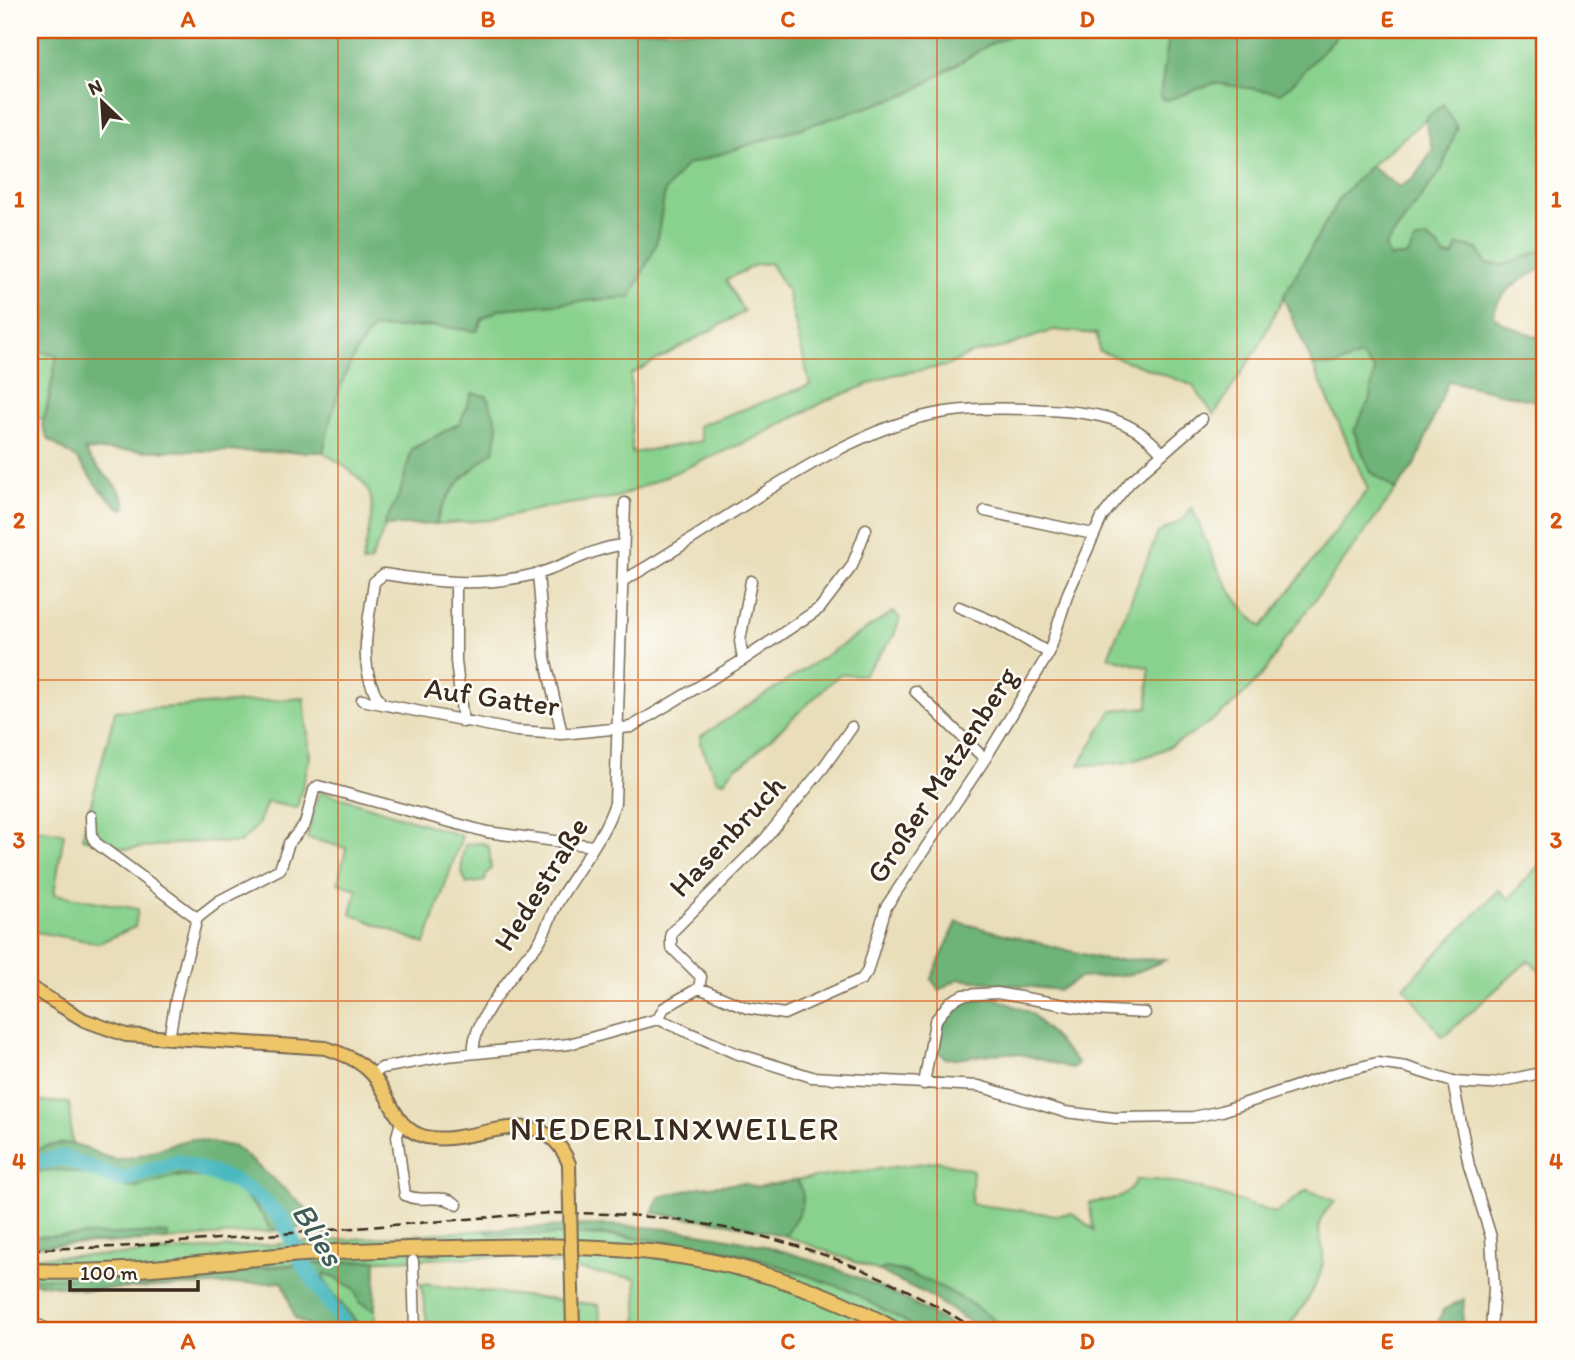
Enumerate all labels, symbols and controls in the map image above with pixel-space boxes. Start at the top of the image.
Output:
text: A [180,5,196,33]
text: B [481,5,496,33]
text: C [781,5,796,33]
text: D [1079,5,1095,33]
text: E [1381,5,1394,33]
north arrow [66,66,136,136]
text: N [84,74,106,100]
text: 1 [14,185,25,213]
text: 1 [1551,185,1562,213]
text: 2 [13,506,26,534]
text: 2 [1550,506,1563,534]
street label: Großer Matzenberg [858,659,1026,890]
street label: Auf Gatter [422,669,563,724]
street label: Hasenbruch [661,767,793,905]
street label: Hedestraße [485,810,596,957]
text: 3 [13,826,26,854]
text: 3 [1550,826,1563,854]
district label: NIEDERLINXWEILER [510,1109,840,1148]
text: 4 [12,1147,26,1175]
text: 4 [1549,1147,1563,1175]
water label: Blies [284,1195,353,1274]
scale bar [70,1248,198,1292]
text: 100 m [80,1260,138,1285]
text: A [180,1327,196,1355]
text: B [481,1327,496,1355]
text: C [781,1327,796,1355]
text: D [1079,1327,1095,1355]
text: E [1381,1327,1394,1355]

